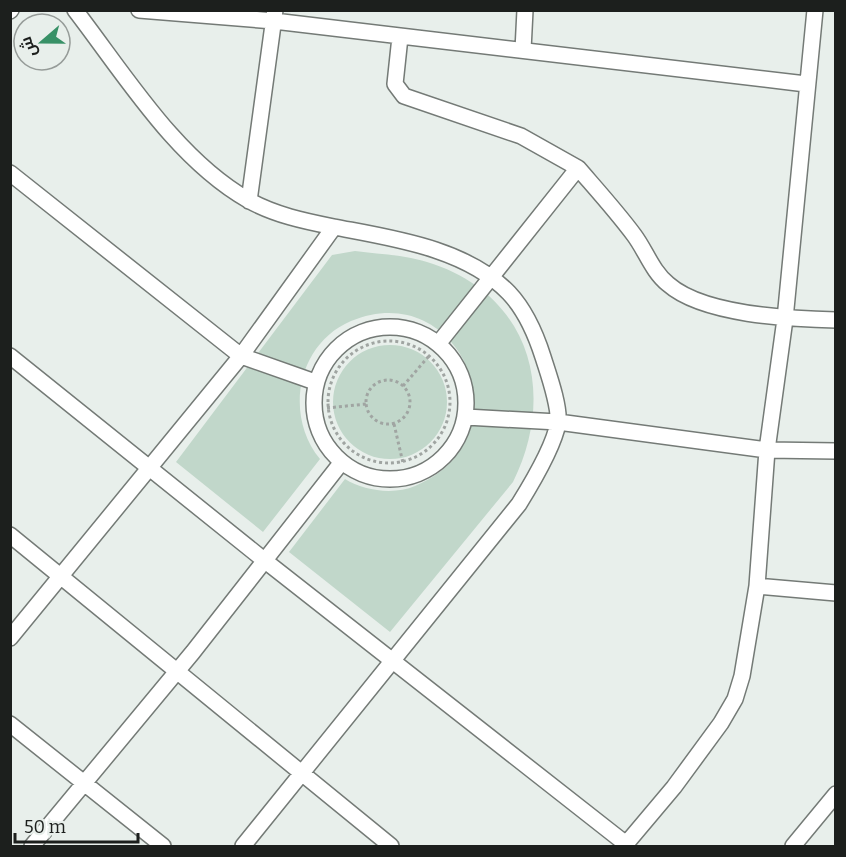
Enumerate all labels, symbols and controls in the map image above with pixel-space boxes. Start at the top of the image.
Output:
north arrow [12,12,72,72]
text: ش [16,34,41,60]
scale bar [15,806,138,844]
text: 50 m [24,816,66,838]

